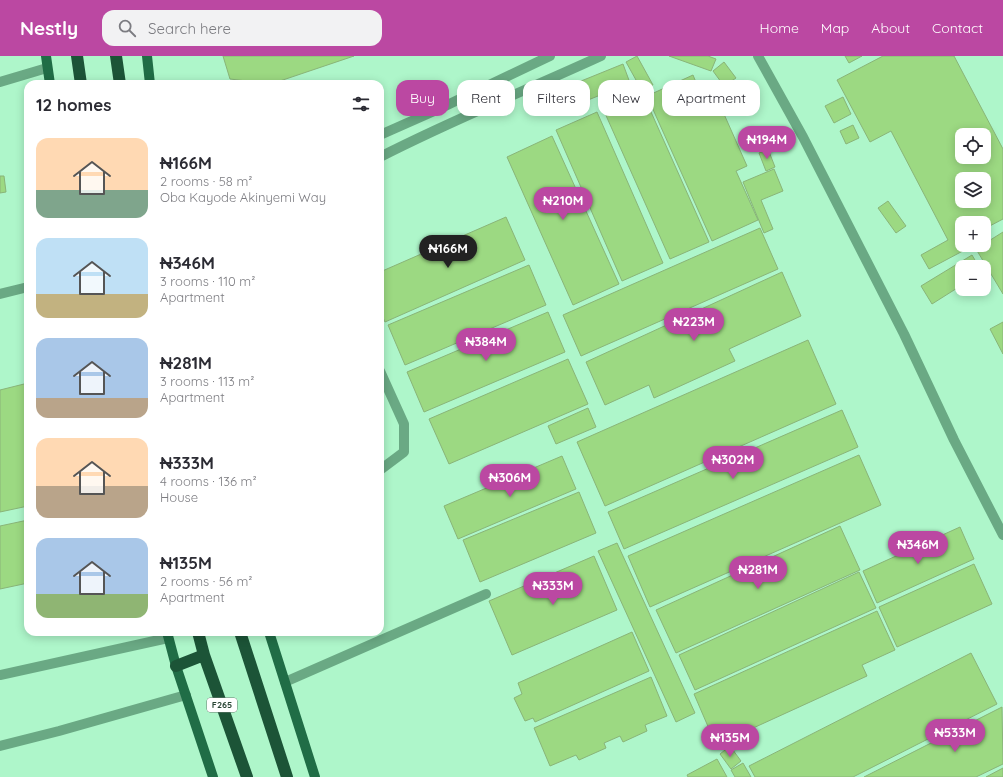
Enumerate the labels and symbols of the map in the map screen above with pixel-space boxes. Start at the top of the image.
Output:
pin: ₦194M [739,126,795,160]
pin: ₦210M [535,187,591,221]
pin: ₦166M [420,235,476,269]
pin: ₦223M [666,308,722,342]
pin: ₦384M [458,328,514,362]
pin: ₦302M [705,446,761,480]
pin: ₦306M [482,464,538,498]
pin: ₦346M [890,531,946,565]
pin: ₦281M [730,556,786,590]
pin: ₦333M [525,572,581,606]
road number: F265 [207,698,237,712]
pin: ₦533M [927,719,983,753]
pin: ₦135M [702,724,758,758]

